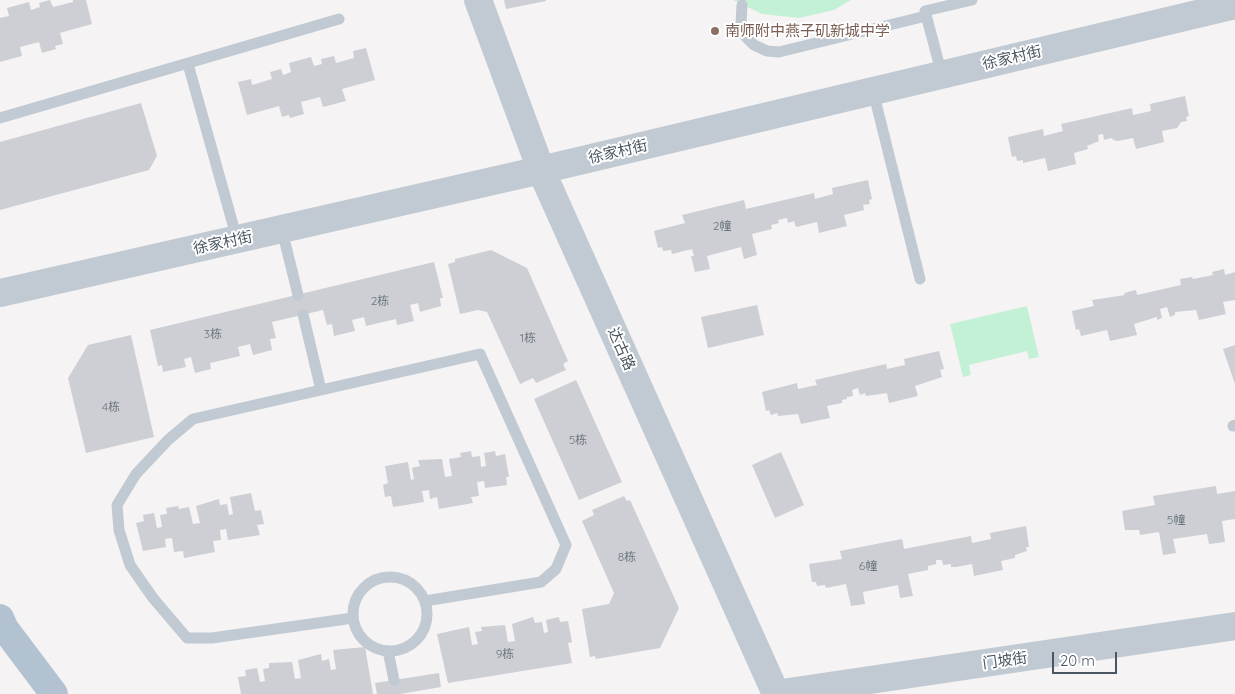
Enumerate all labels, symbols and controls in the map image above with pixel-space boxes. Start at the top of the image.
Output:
place label: 南师附中燕子矶新城中学 [725,22,890,40]
marker: 南师附中燕子矶新城中学 [709,25,721,37]
street label: 徐家村街 [981,42,1043,74]
street label: 徐家村街 [587,136,649,168]
house number: 2幢 [713,219,731,233]
street label: 徐家村街 [192,228,254,258]
house number: 2栋 [371,294,389,308]
street label: 达古路 [604,325,638,373]
house number: 3栋 [204,327,222,341]
house number: 1栋 [520,331,536,345]
house number: 4栋 [102,400,120,414]
house number: 5栋 [569,433,587,447]
house number: 5幢 [1167,513,1185,527]
house number: 8栋 [618,550,636,564]
house number: 6幢 [859,559,877,573]
scale bar [1055,642,1120,674]
house number: 9栋 [496,647,514,661]
street label: 门坡街 [981,649,1029,673]
text: 20 m [1060,651,1095,670]

